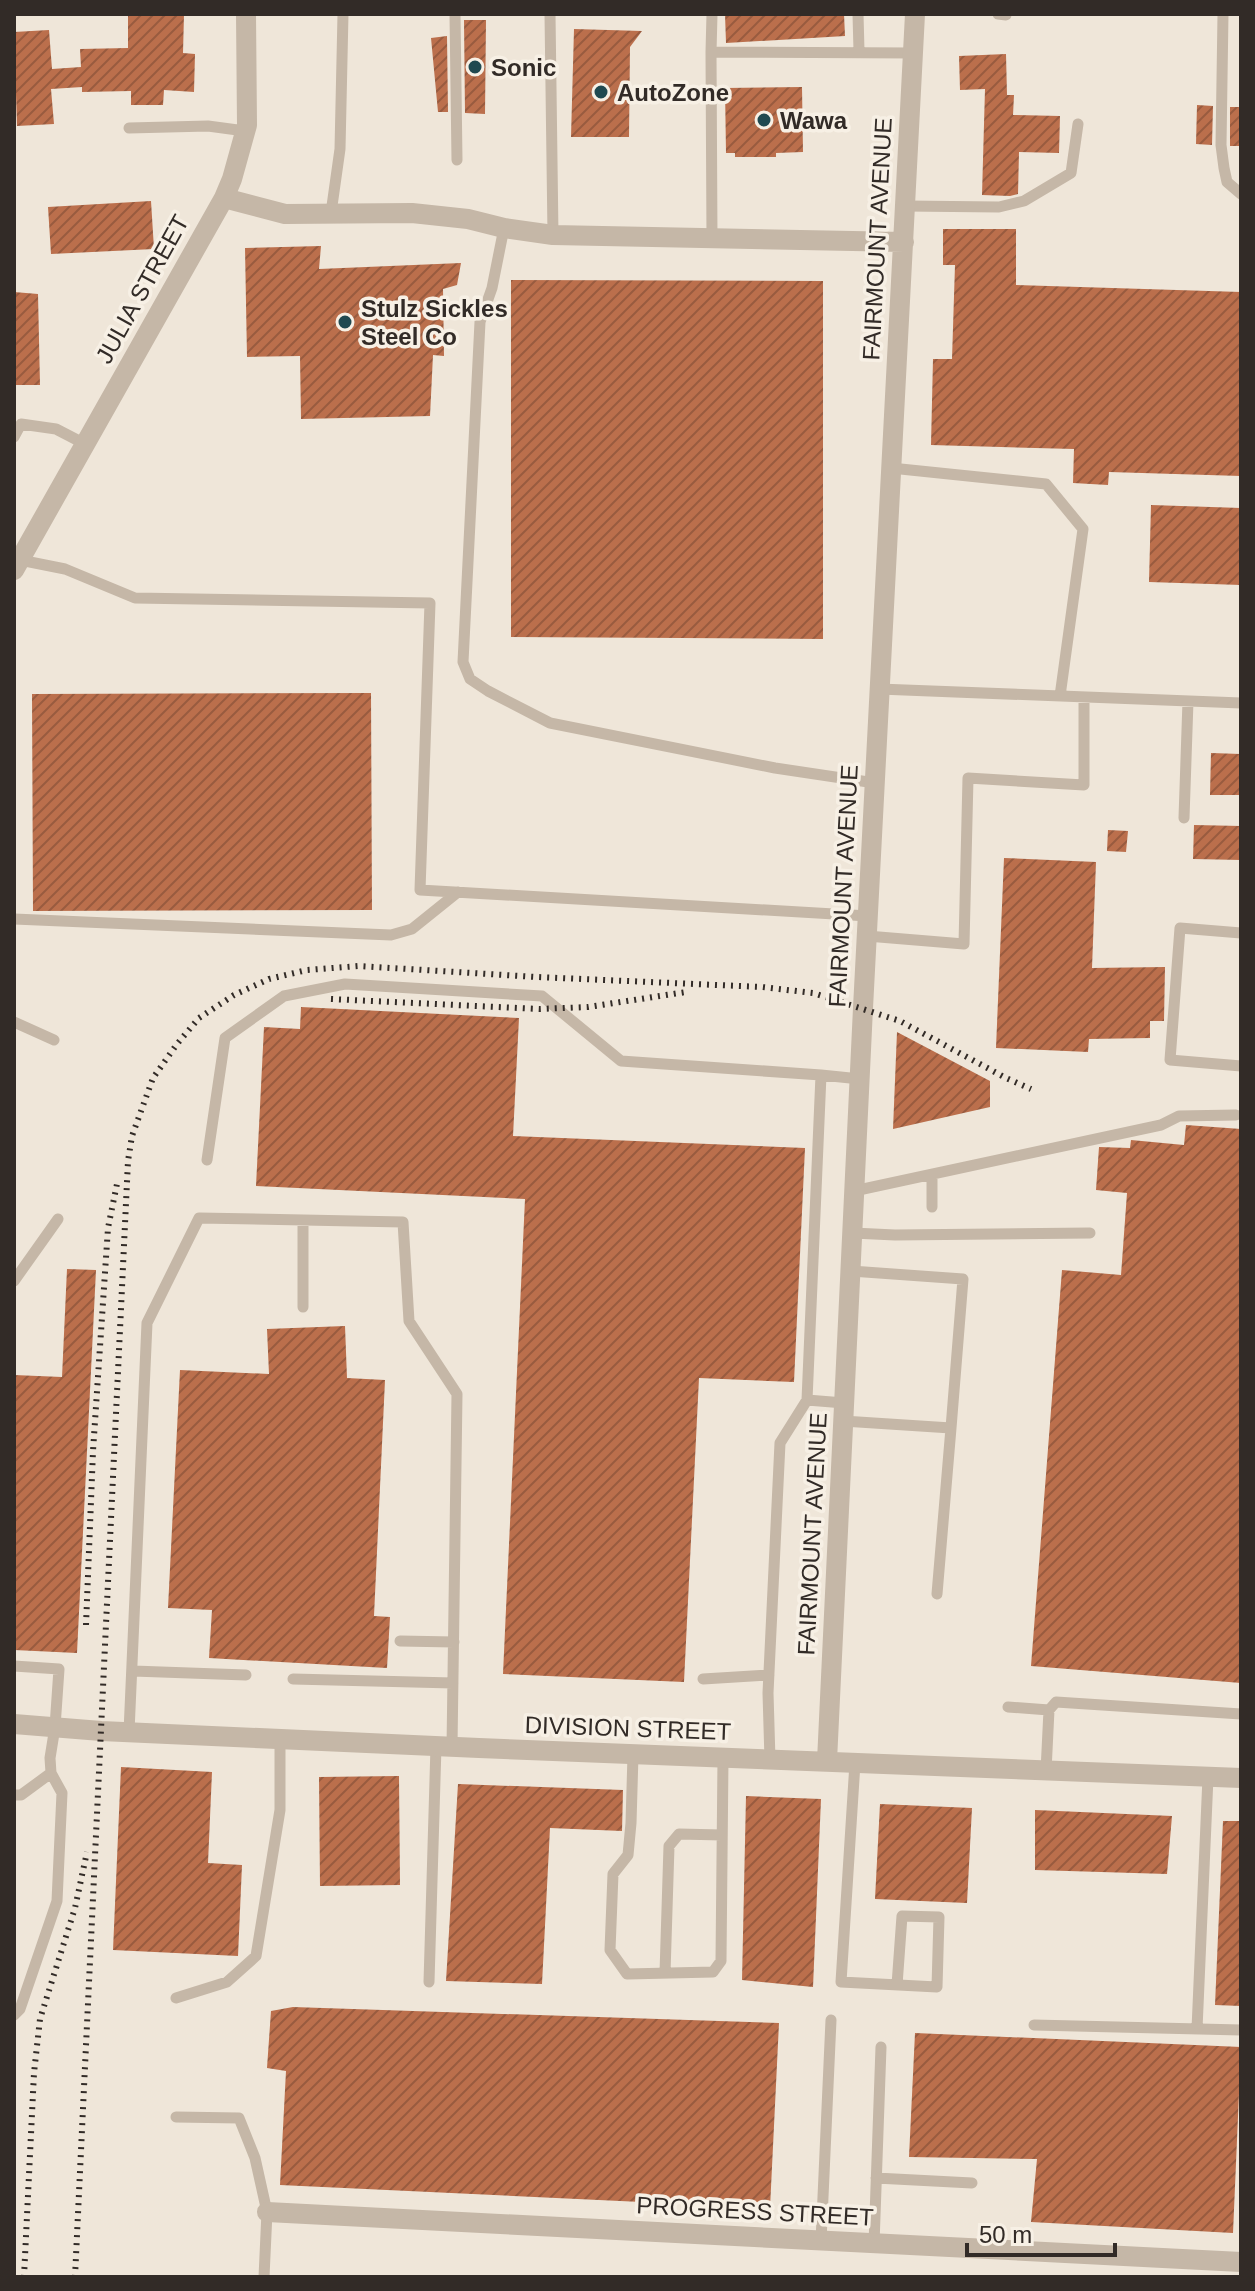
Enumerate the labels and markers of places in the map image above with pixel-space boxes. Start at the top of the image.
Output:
place label: Sonic [491,54,556,81]
marker: Sonic [466,58,484,76]
place label: AutoZone [617,79,729,106]
marker: AutoZone [592,83,610,101]
place label: Wawa [780,107,848,134]
marker: Wawa [755,111,773,129]
place label: Stulz Sickles Steel Co [361,295,508,350]
marker: Stulz Sickles Steel Co [336,313,354,331]

